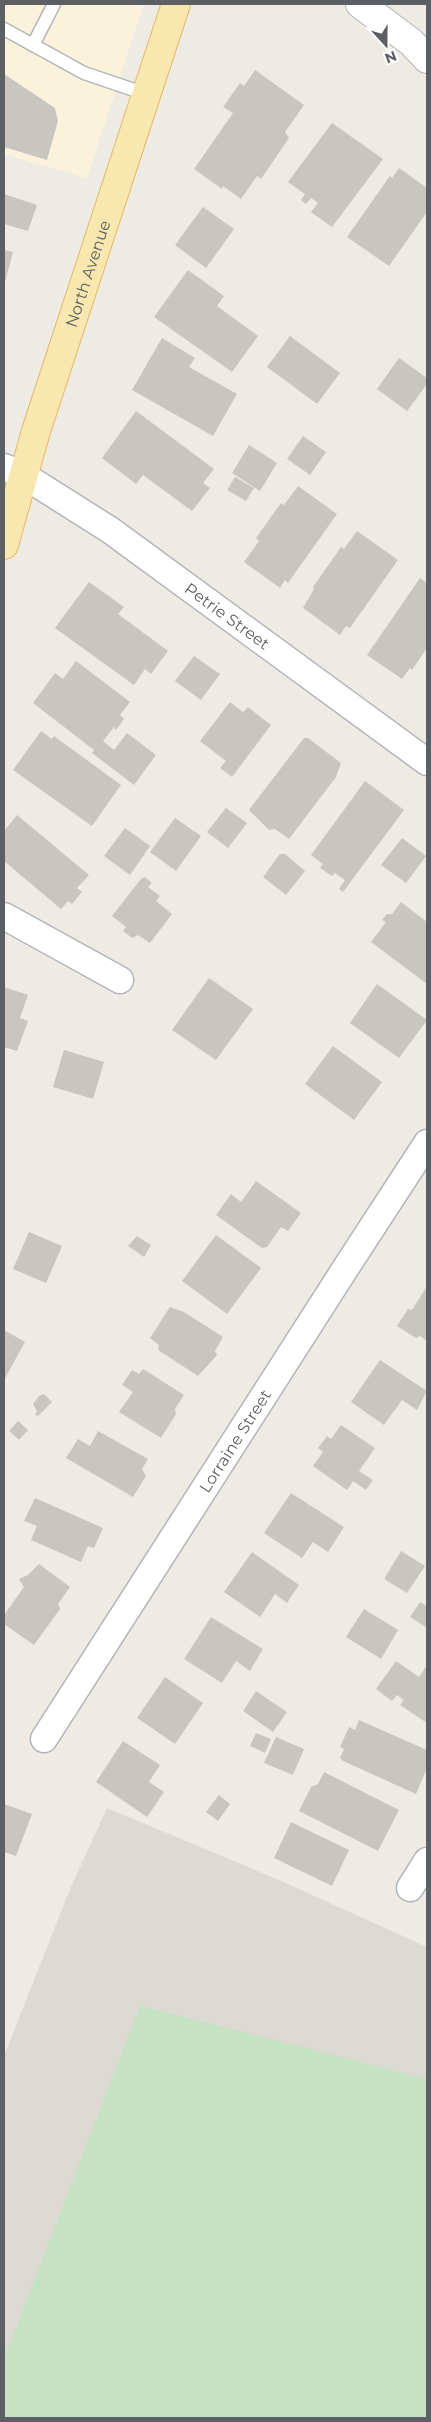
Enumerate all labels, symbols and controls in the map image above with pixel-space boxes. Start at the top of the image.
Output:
north arrow [361,20,411,70]
text: N [382,47,399,68]
street label: North Avenue [62,218,114,330]
street label: Petrie Street [181,579,274,654]
street label: Lorraine Street [195,1386,276,1496]

